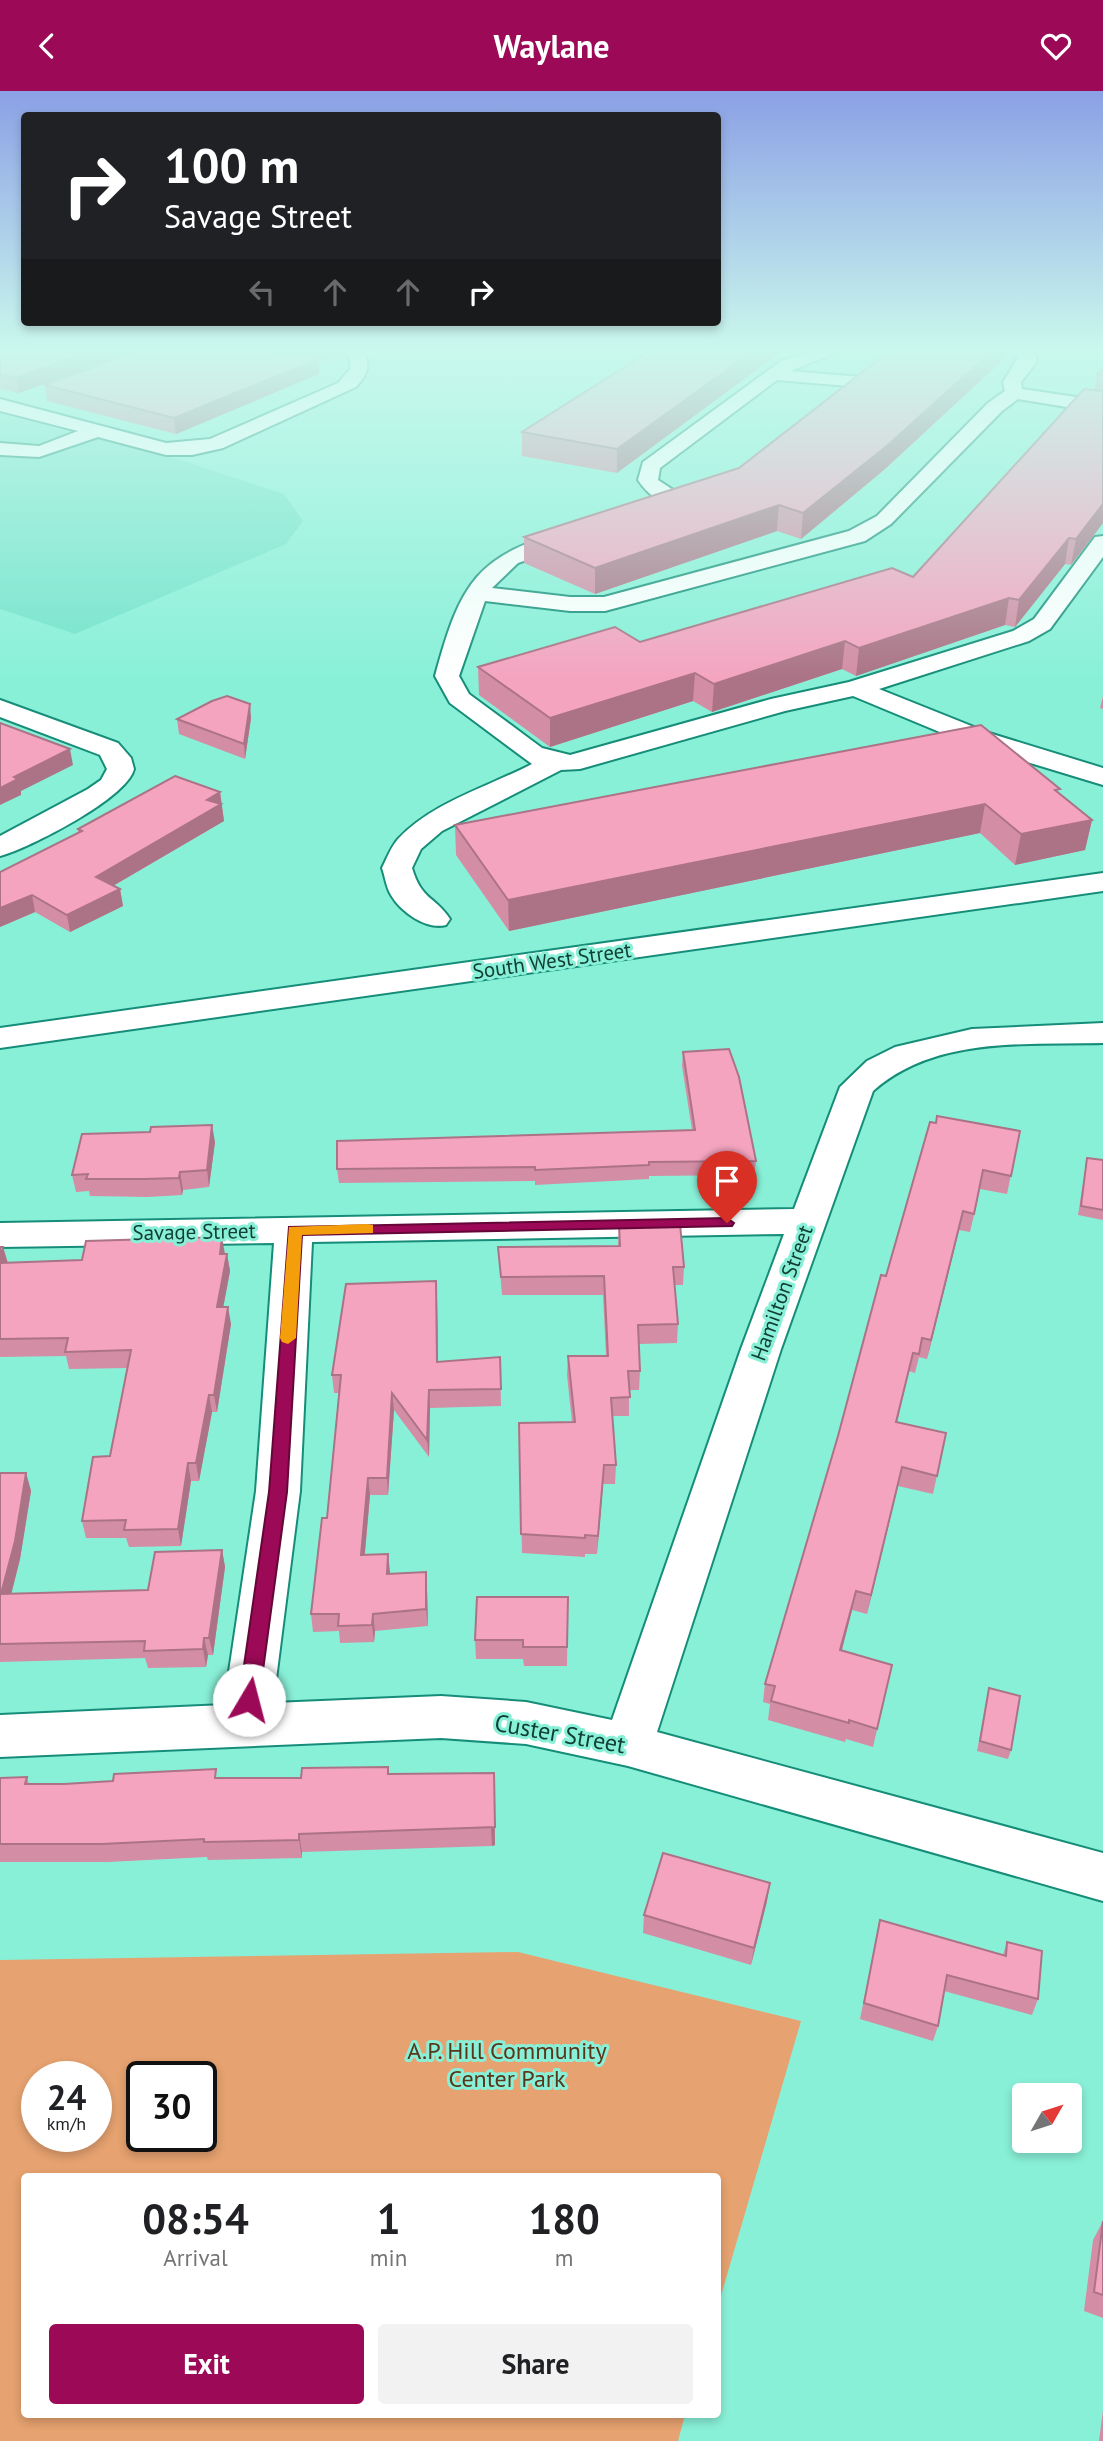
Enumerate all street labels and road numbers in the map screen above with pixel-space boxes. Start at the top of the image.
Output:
street label: South West Street [471,936,633,985]
street label: Savage Street [132,1217,256,1246]
street label: Hamilton Street [745,1221,819,1364]
street label: Custer Street [492,1707,628,1760]

